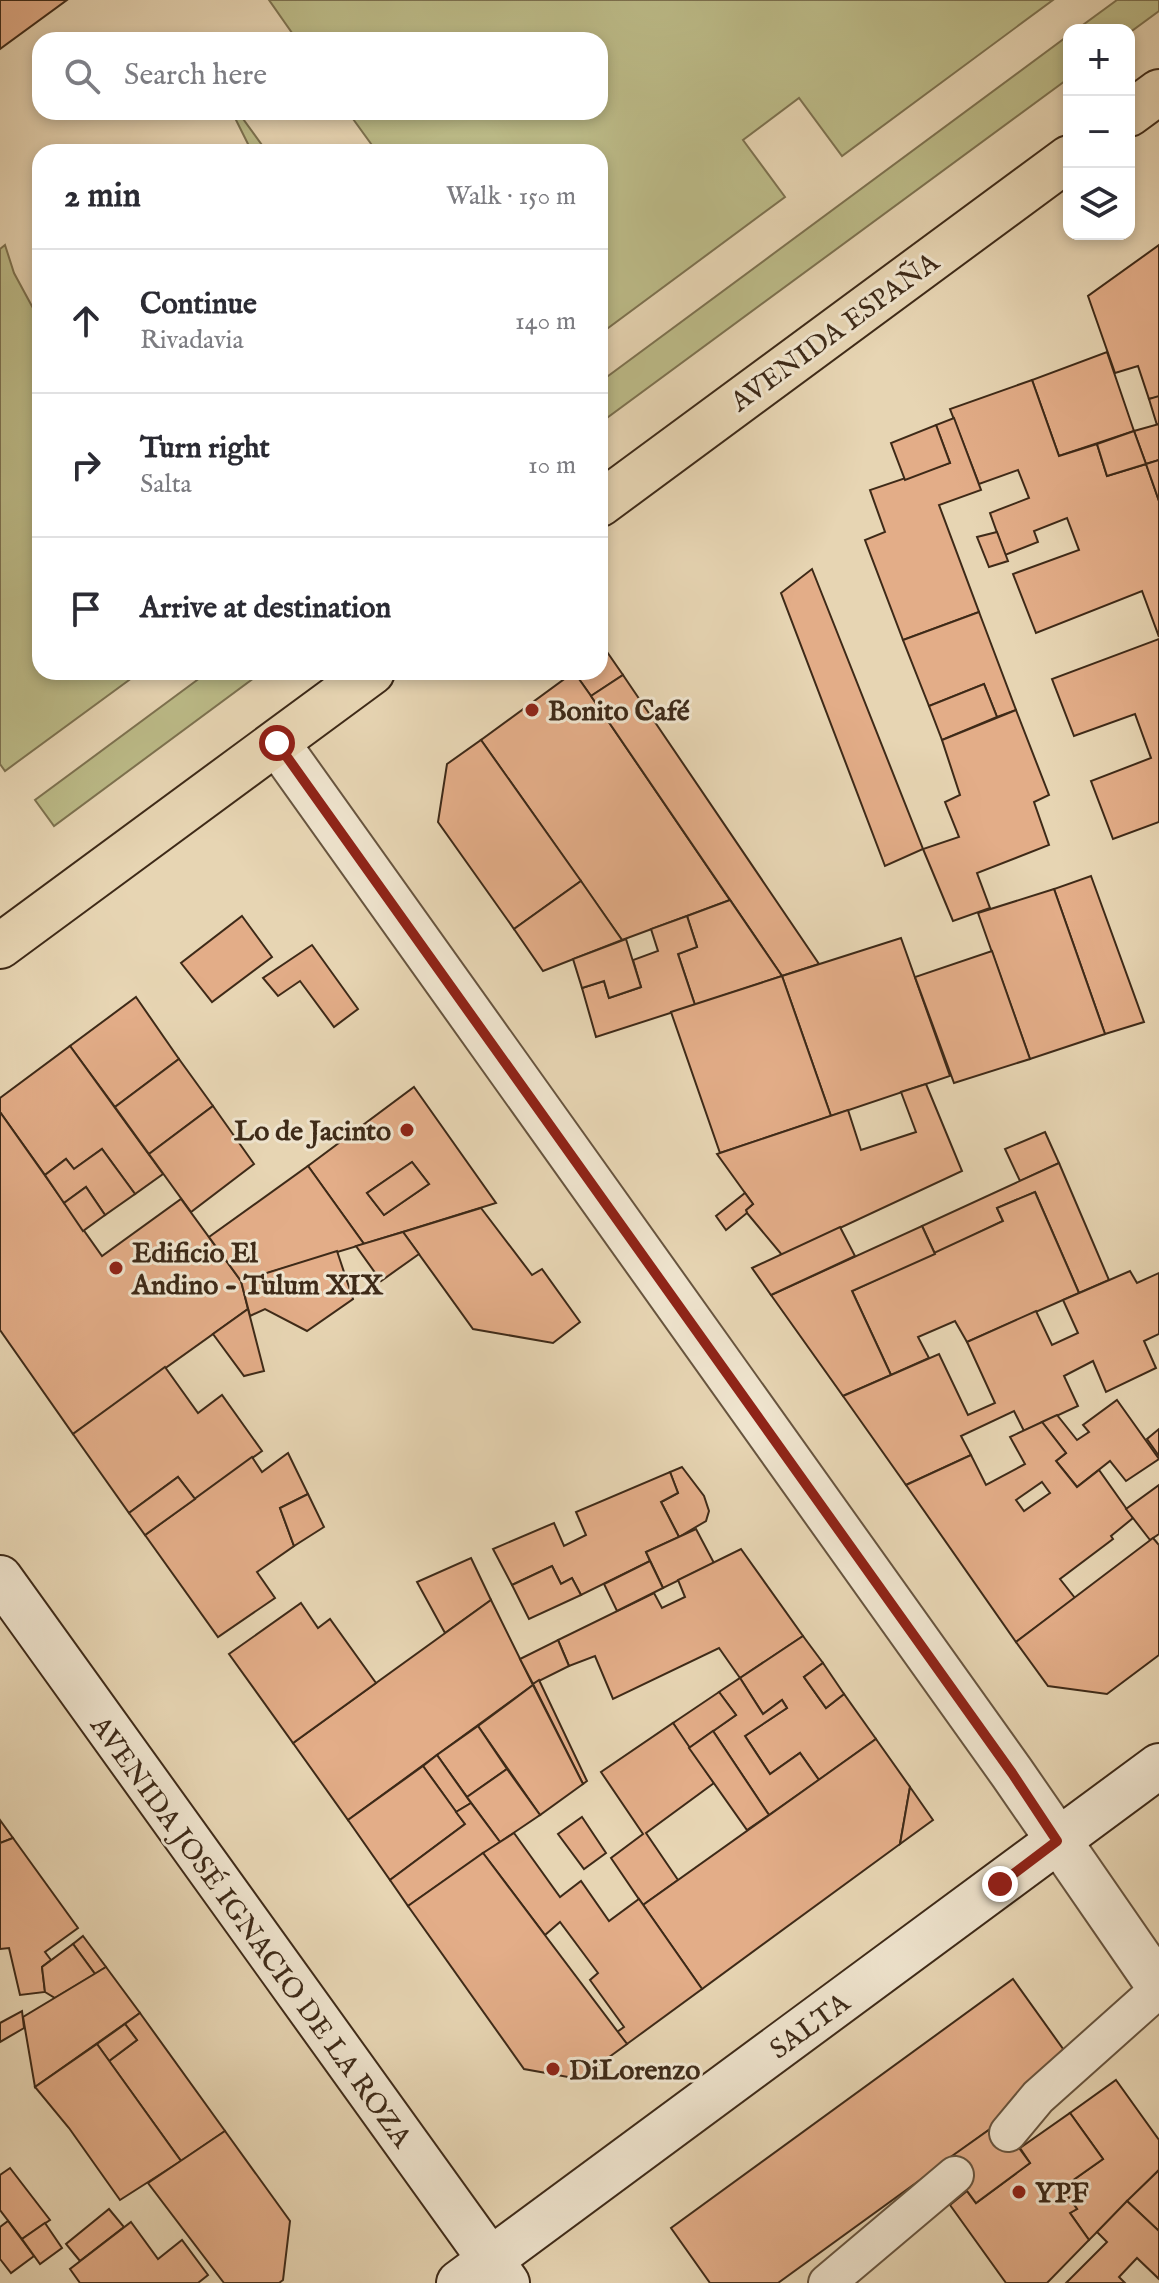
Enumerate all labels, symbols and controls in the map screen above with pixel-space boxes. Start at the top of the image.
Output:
map controls [1063,24,1135,240]
button: + [1063,24,1135,96]
search box [32,32,608,120]
icon: search [60,54,104,98]
text: Search here [124,57,267,95]
button: − [1063,96,1135,168]
button: layers [1063,168,1135,240]
text: 2 min [64,175,141,218]
text: Walk · 150 m [446,180,576,213]
street label: AVENIDA ESPAÑA [723,244,947,421]
text: Continue [140,286,257,324]
icon: ahead [64,299,108,343]
text: 140 m [515,305,576,338]
text: Rivadavia [140,324,244,357]
text: Turn right [140,430,270,468]
icon: right [64,443,108,487]
text: 10 m [528,449,576,482]
text: Salta [140,468,192,501]
icon: arrive [64,587,108,631]
text: Arrive at destination [140,590,391,628]
place label: Bonito Café [548,695,690,730]
marker: Bonito Café [523,701,541,719]
route start [259,725,295,761]
place label: Lo de Jacinto [234,1115,391,1150]
marker: Lo de Jacinto [398,1121,416,1139]
place label: Edificio El Andino - Tulum XIX [131,1237,383,1304]
marker: Edificio El Andino - Tulum XIX [107,1259,125,1277]
street label: AVENIDA JOSÉ IGNACIO DE LA ROZA [81,1708,420,2156]
route end [982,1866,1018,1902]
street label: SALTA [764,1986,858,2068]
place label: DiLorenzo [569,2054,700,2089]
marker: DiLorenzo [544,2060,562,2078]
place label: YPF [1035,2177,1089,2212]
marker: YPF [1010,2183,1028,2201]

